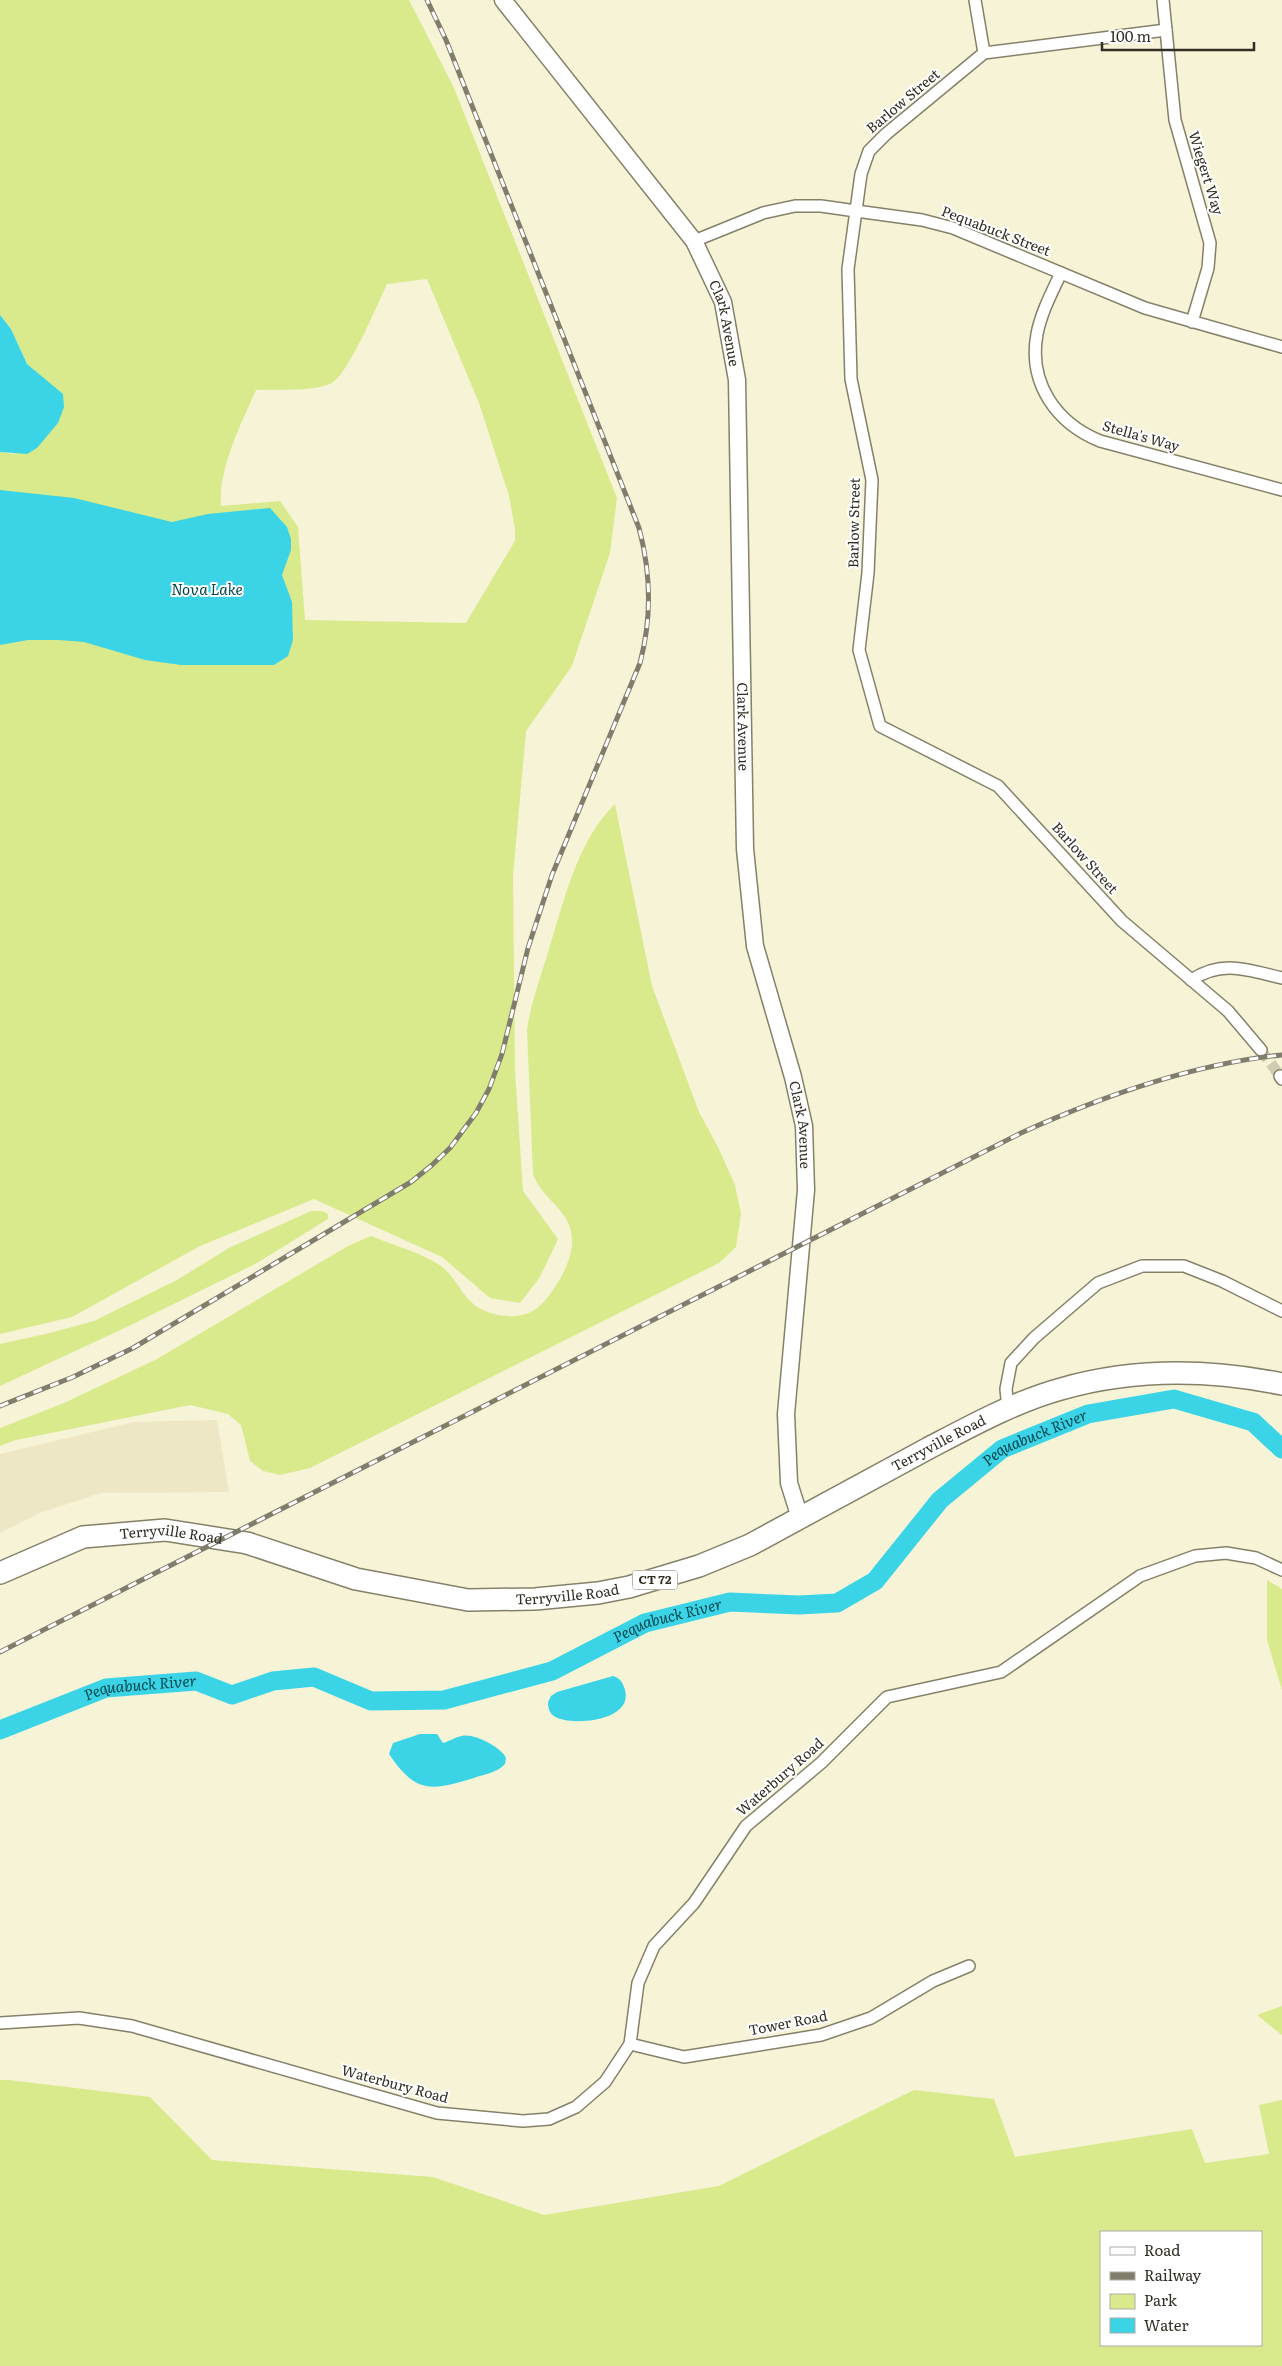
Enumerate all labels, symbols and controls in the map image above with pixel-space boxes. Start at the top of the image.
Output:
scale bar [1102,20,1254,52]
text: 100 m [1110,24,1151,47]
street label: Barlow Street [861,63,944,137]
street label: Wiegert Way [1185,128,1229,218]
street label: Pequabuck Street [939,200,1054,260]
street label: Clark Avenue [705,276,745,368]
street label: Stella's Way [1100,415,1183,456]
street label: Barlow Street [842,477,864,568]
water label: Nova Lake [171,577,243,600]
street label: Clark Avenue [733,682,755,771]
street label: Barlow Street [1048,817,1124,898]
street label: Clark Avenue [785,1079,816,1169]
water label: Pequabuck River [977,1403,1090,1471]
street label: Terryville Road [887,1409,989,1476]
street label: Terryville Road [118,1519,225,1548]
road number: CT 72 [632,1570,678,1590]
street label: Terryville Road [515,1578,621,1608]
water label: Pequabuck River [608,1591,724,1648]
water label: Pequabuck River [80,1668,197,1706]
street label: Waterbury Road [731,1732,828,1820]
street label: Tower Road [747,2005,829,2039]
street label: Waterbury Road [340,2059,451,2107]
legend [1100,2231,1262,2346]
text: Road [1144,2238,1180,2261]
text: Railway [1144,2263,1202,2286]
text: Park [1144,2288,1178,2311]
text: Water [1144,2313,1189,2336]

